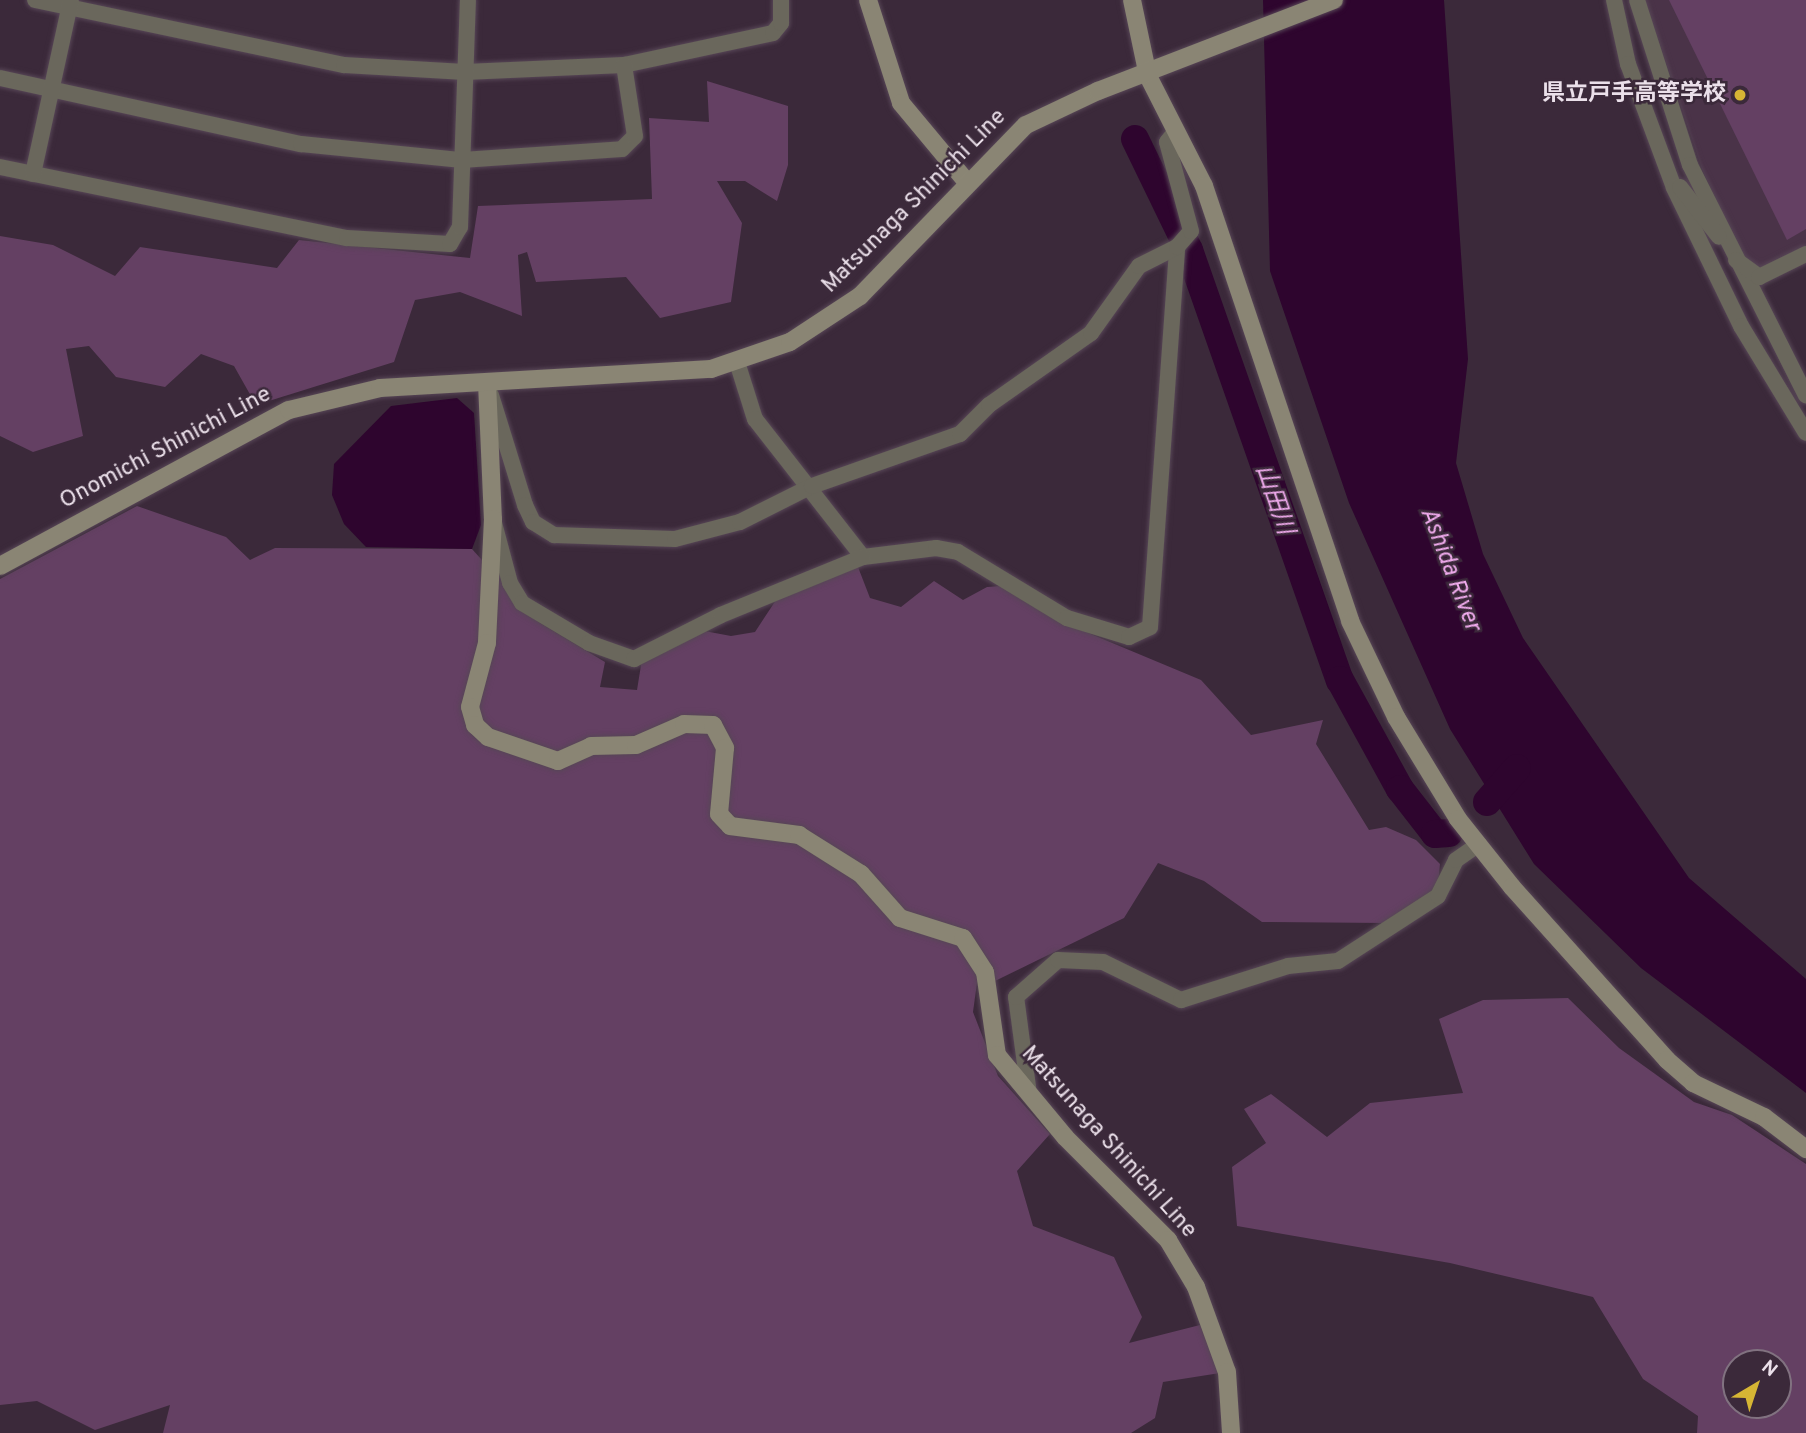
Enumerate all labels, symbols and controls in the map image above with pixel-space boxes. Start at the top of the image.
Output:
place label: 県立戸手高等学校 [1542,81,1726,109]
marker: 県立戸手高等学校 [1732,87,1748,103]
street label: Matsunaga Shinichi Line [817,104,1013,300]
street label: Onomichi Shinichi Line [56,382,276,516]
water label: 山田川 [1248,461,1298,539]
water label: Ashida River [1412,504,1486,636]
street label: Matsunaga Shinichi Line [1014,1041,1202,1245]
north arrow [1722,1349,1792,1419]
text: N [1756,1356,1782,1383]

